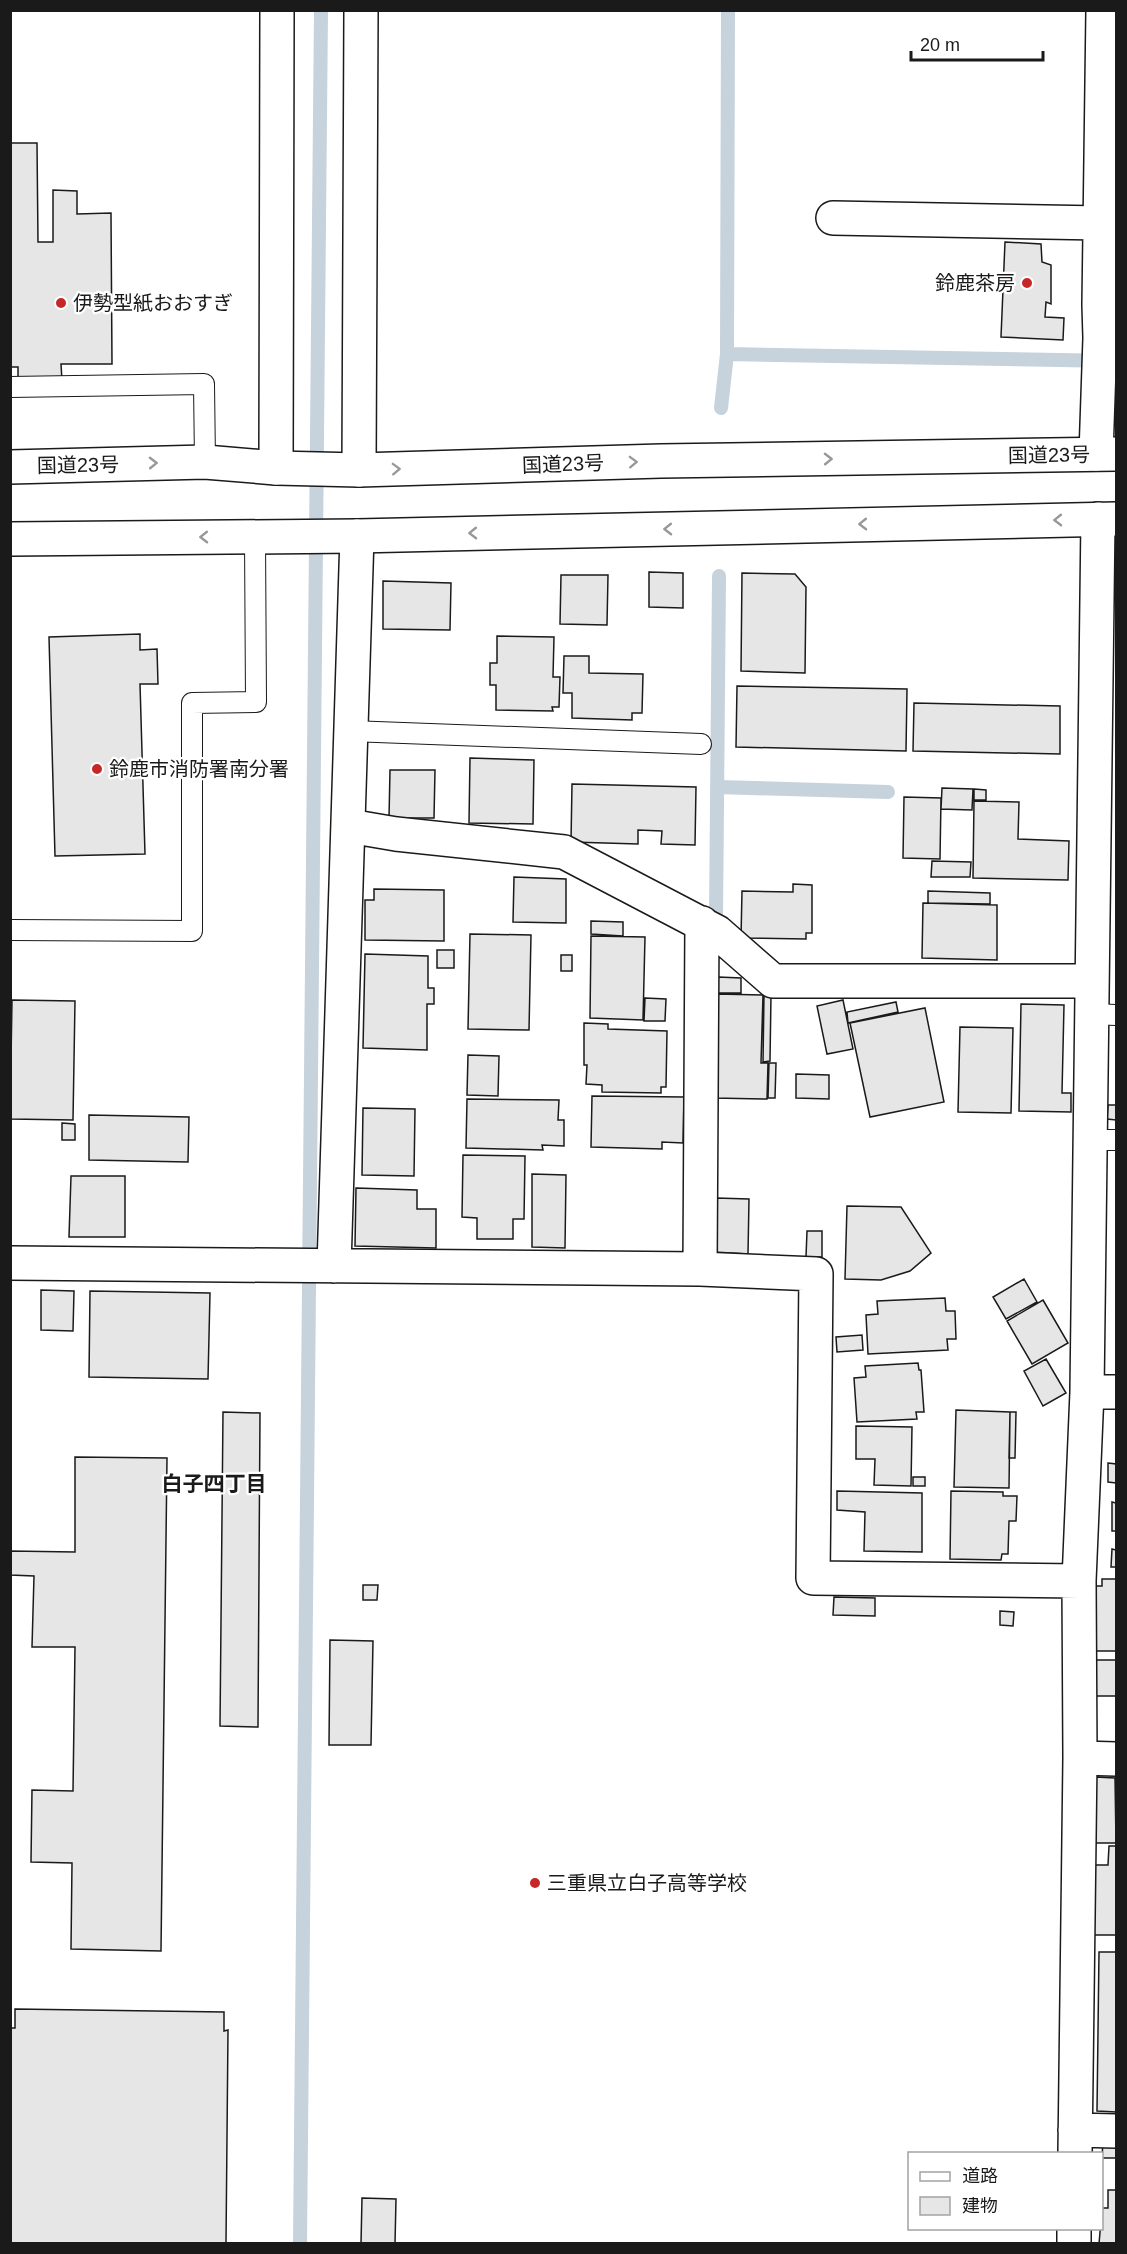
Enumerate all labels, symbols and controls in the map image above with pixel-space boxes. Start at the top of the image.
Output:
scale bar [911,24,1043,62]
text: 20 m [920,35,960,55]
place label: 鈴鹿茶房 [935,272,1015,294]
marker: 鈴鹿茶房 [1020,276,1034,290]
place label: 伊勢型紙おおすぎ [73,292,233,314]
marker: 伊勢型紙おおすぎ [54,296,68,310]
street label: 国道23号 [1008,443,1090,467]
street label: 国道23号 [522,452,604,476]
street label: 国道23号 [37,453,119,477]
one-way arrow [823,453,832,465]
one-way arrow [628,456,637,468]
one-way arrow [148,457,157,470]
one-way arrow [391,462,400,475]
one-way arrow [1054,513,1063,526]
one-way arrow [859,518,868,530]
one-way arrow [664,522,673,535]
one-way arrow [469,527,478,539]
one-way arrow [200,531,209,543]
place label: 鈴鹿市消防署南分署 [109,758,289,780]
marker: 鈴鹿市消防署南分署 [90,762,104,776]
district label: 白子四丁目 [162,1472,267,1495]
place label: 三重県立白子高等学校 [547,1872,747,1894]
marker: 三重県立白子高等学校 [528,1876,542,1890]
legend [908,2152,1103,2230]
text: 道路 [962,2166,998,2186]
text: 建物 [962,2196,998,2216]

